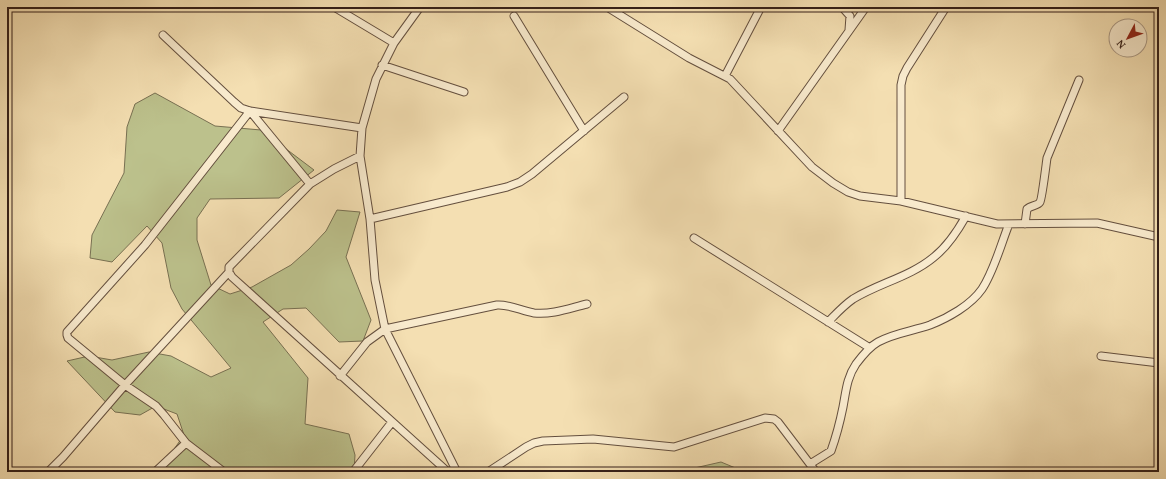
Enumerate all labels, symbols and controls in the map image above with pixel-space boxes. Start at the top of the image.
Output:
north arrow [1108,18,1148,58]
text: N [1112,36,1129,53]

